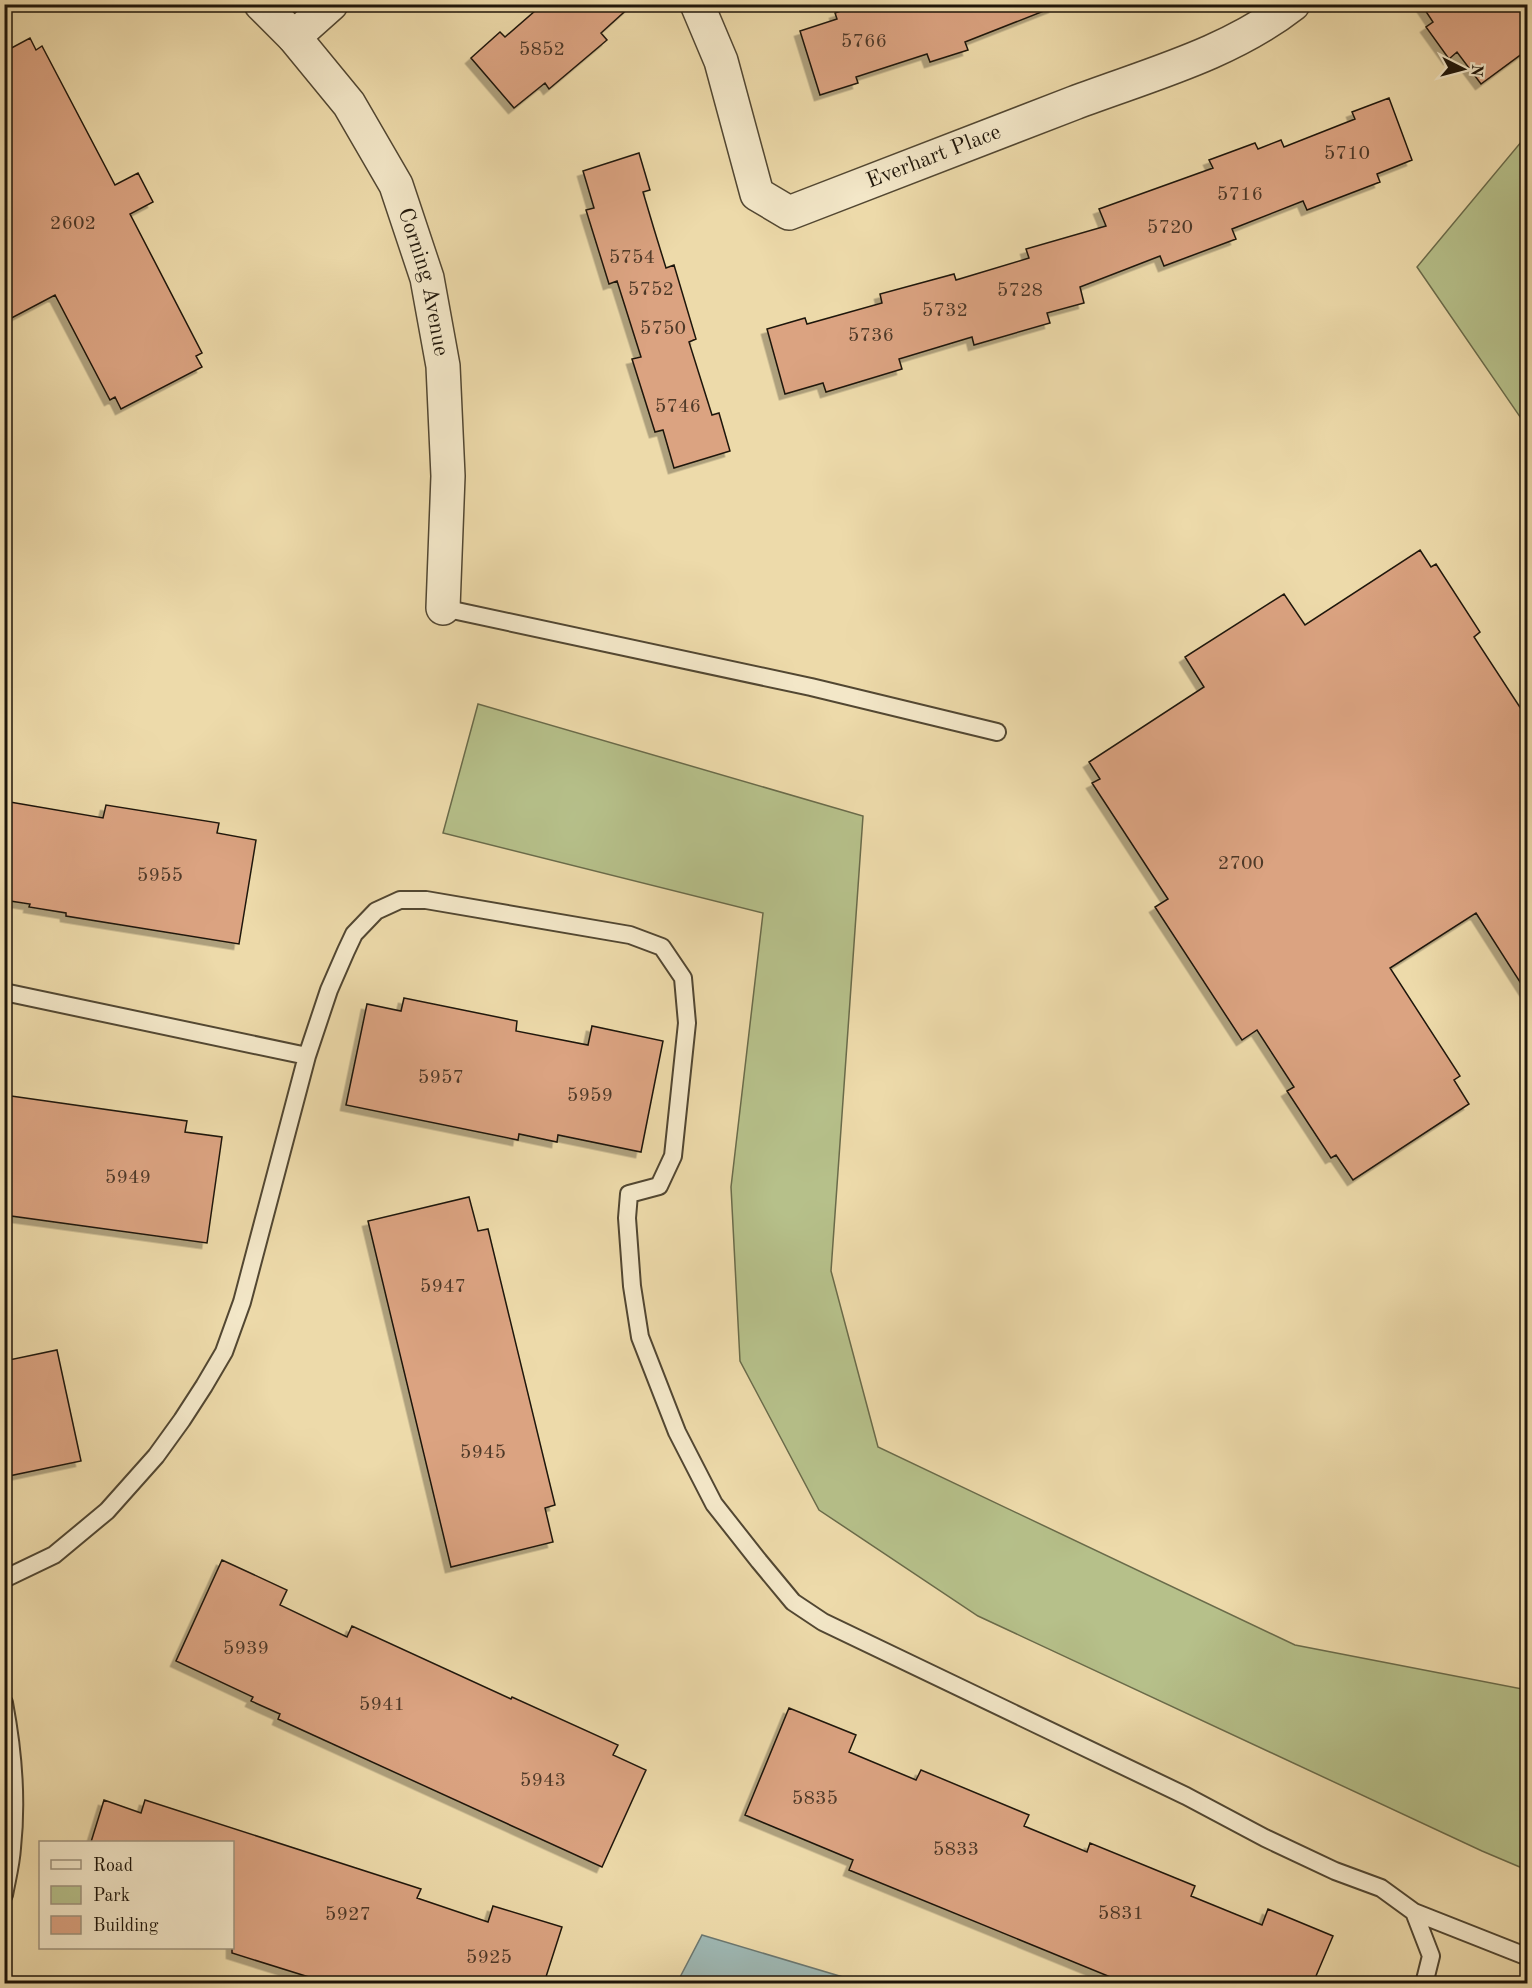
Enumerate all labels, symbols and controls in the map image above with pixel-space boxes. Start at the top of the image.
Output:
house number: 5766 [841,32,887,52]
north arrow [1433,39,1493,99]
house number: 5852 [519,40,565,60]
text: N [1467,63,1485,78]
street label: Everhart Place [863,121,1004,193]
house number: 5710 [1324,144,1370,164]
house number: 5716 [1217,185,1263,205]
street label: Corning Avenue [393,205,452,358]
house number: 2602 [50,214,96,234]
house number: 5720 [1147,218,1193,238]
house number: 5754 [609,248,655,268]
house number: 5752 [628,280,674,300]
house number: 5728 [997,281,1043,301]
house number: 5732 [922,301,968,321]
house number: 5750 [640,319,686,339]
house number: 5736 [848,326,894,346]
house number: 5746 [655,397,701,417]
house number: 2700 [1218,854,1264,874]
house number: 5955 [137,866,183,886]
house number: 5957 [418,1068,464,1088]
house number: 5959 [567,1086,613,1106]
house number: 5949 [105,1168,151,1188]
house number: 5947 [420,1277,466,1297]
house number: 5945 [460,1443,506,1463]
house number: 5939 [223,1639,269,1659]
house number: 5941 [359,1695,405,1715]
house number: 5943 [520,1771,566,1791]
house number: 5835 [792,1789,838,1809]
house number: 5833 [933,1840,979,1860]
legend [39,1841,234,1949]
text: Road [93,1857,133,1875]
text: Park [93,1887,130,1905]
house number: 5831 [1098,1904,1144,1924]
house number: 5927 [325,1905,371,1925]
text: Building [93,1917,159,1935]
house number: 5925 [466,1948,512,1968]

